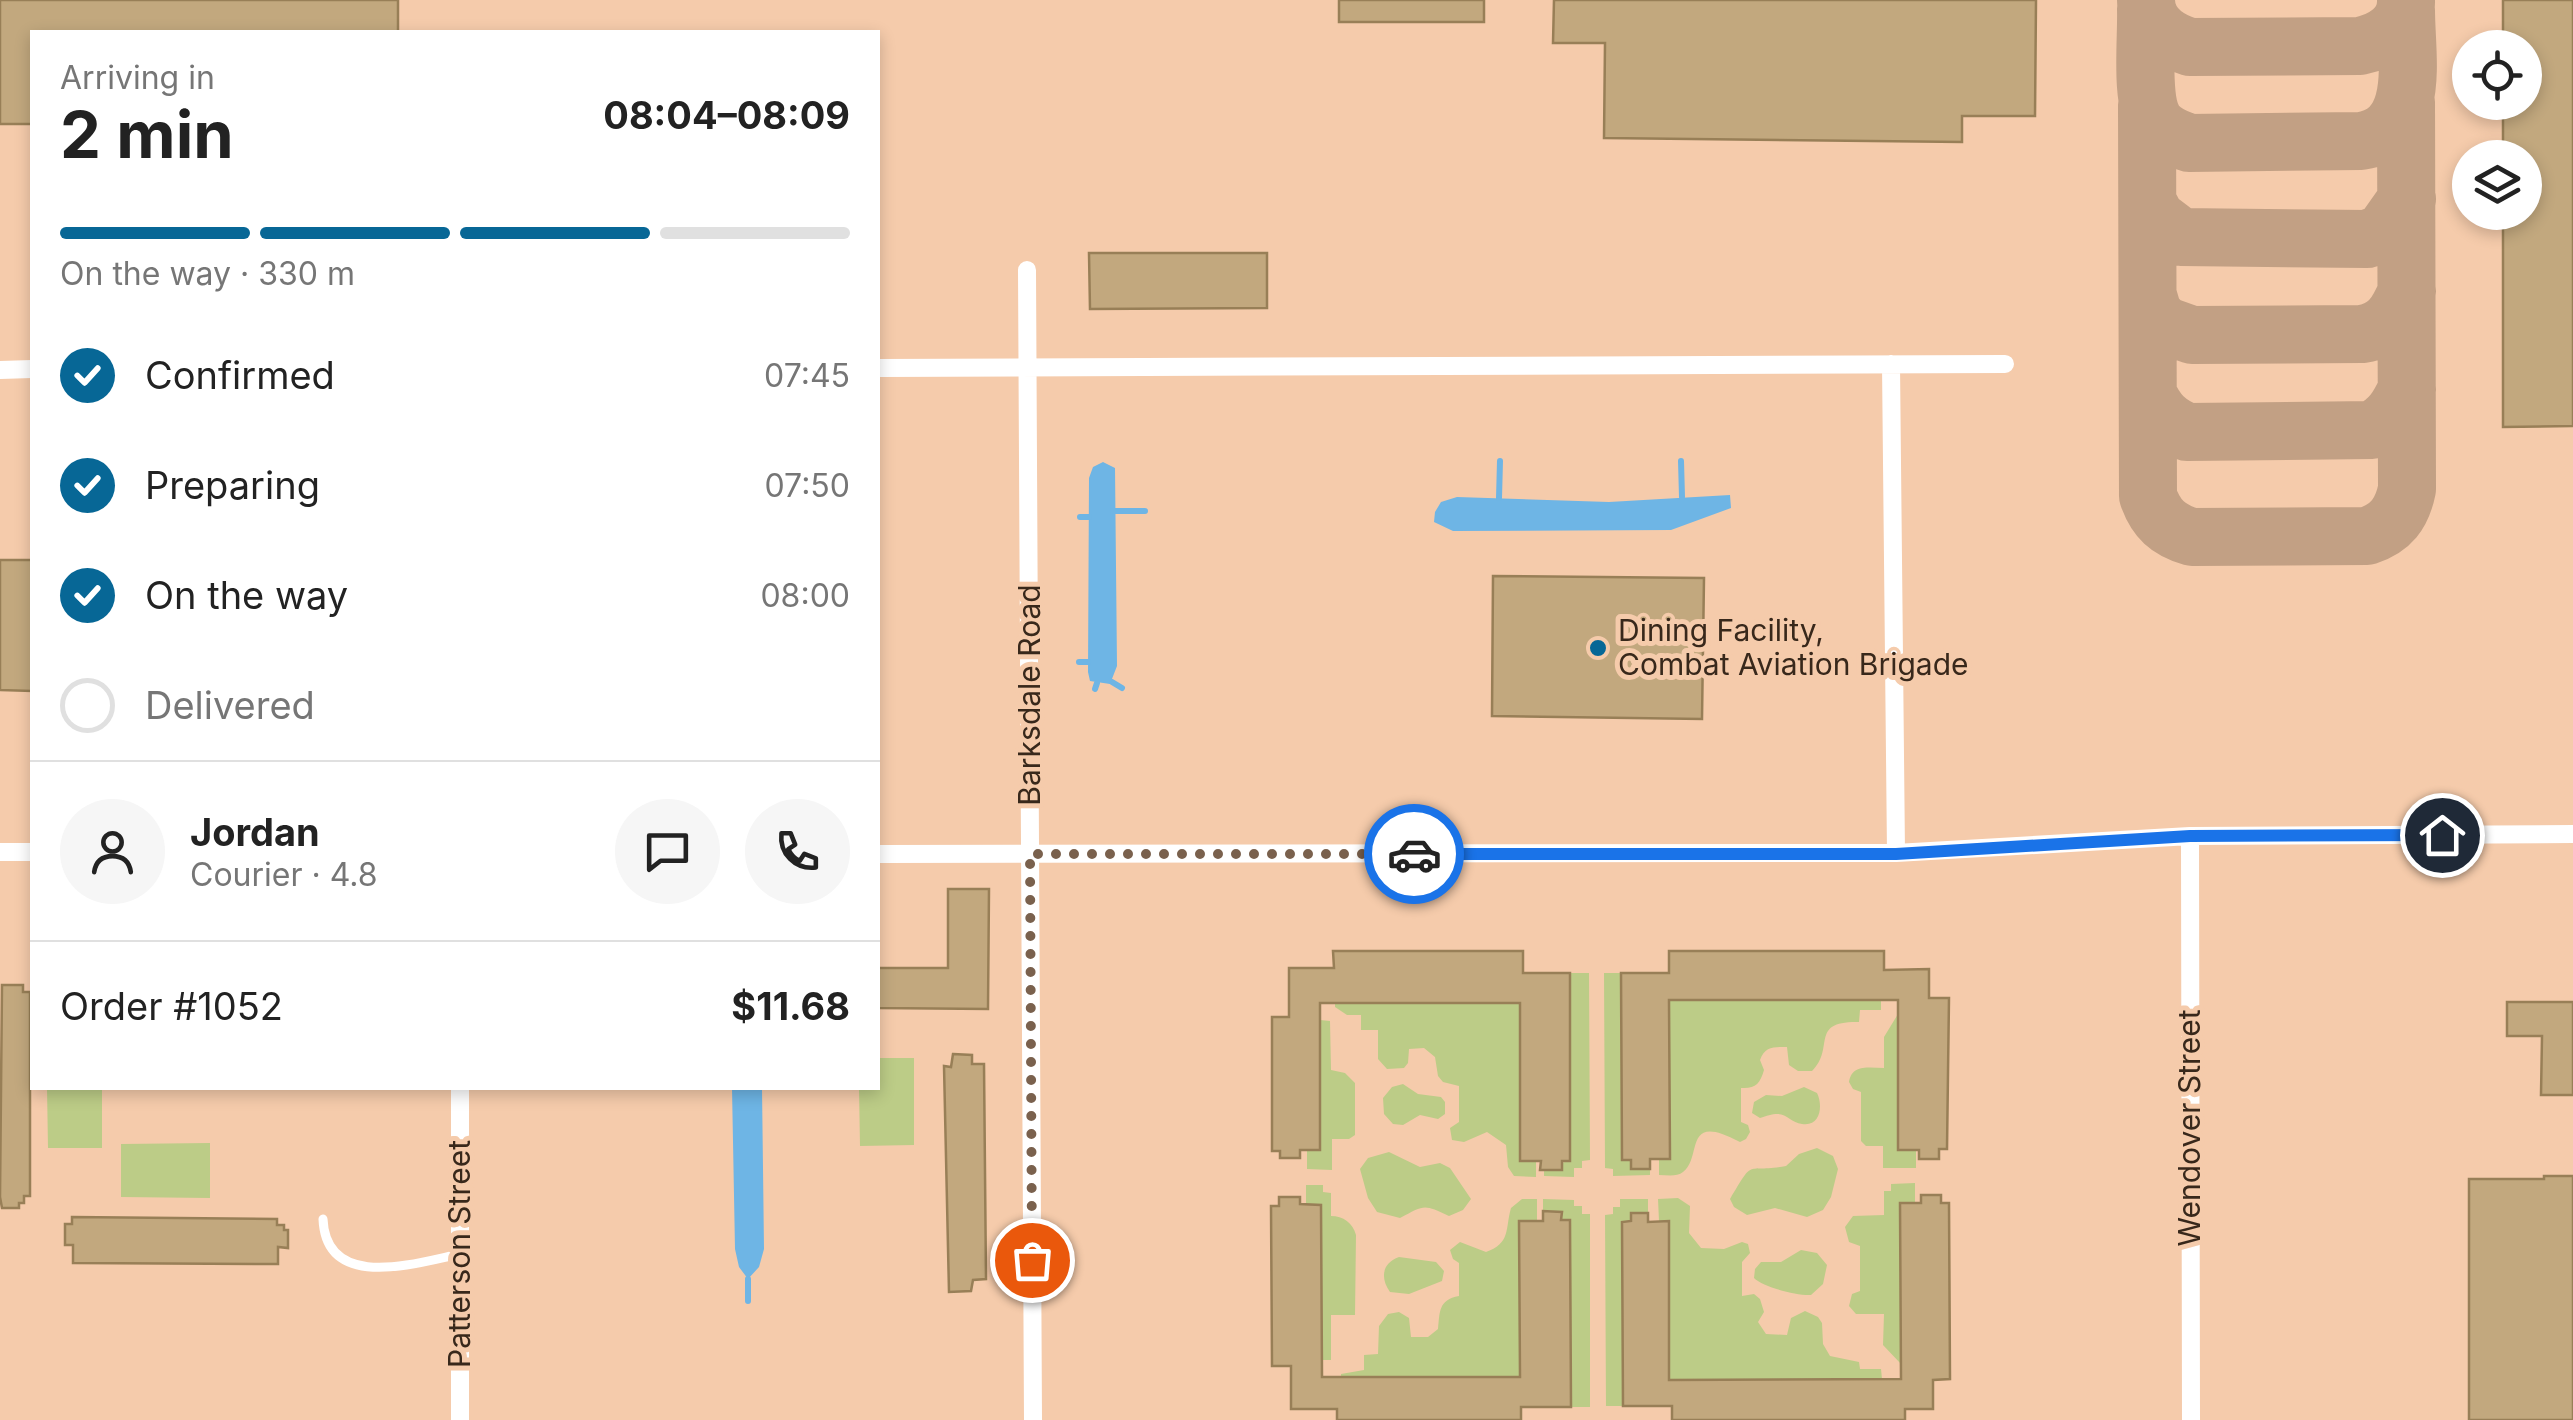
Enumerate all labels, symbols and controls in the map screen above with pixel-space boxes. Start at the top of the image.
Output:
map controls [2452,30,2542,230]
button: locate [2452,30,2542,120]
text: Arriving in [60,58,215,97]
text: 08:04–08:09 [603,92,850,138]
text: 2 min [60,95,234,174]
button: layers [2452,140,2542,230]
text: On the way · 330 m [60,254,355,293]
icon: check [60,348,115,403]
text: Confirmed [145,352,335,398]
text: 07:45 [764,356,850,395]
icon: check [60,458,115,513]
text: Preparing [145,462,320,508]
text: 07:50 [765,466,850,505]
icon: check [60,568,115,623]
text: On the way [145,572,348,618]
text: 08:00 [760,576,850,615]
street label: Barksdale Road [1011,584,1047,806]
place label: Dining Facility, Combat Aviation Brigade [1618,612,1969,682]
marker: Dining Facility, Combat Aviation Brigade [1587,637,1609,659]
text: Delivered [145,682,315,728]
pin [2400,793,2485,878]
button: person [60,799,165,904]
button: chat [615,799,720,904]
button: phone [745,799,850,904]
courier [1364,804,1464,904]
icon: home [2415,808,2470,863]
text: Jordan [190,809,320,855]
icon: car [1387,827,1442,882]
text: Courier · 4.8 [190,855,378,894]
text: Order #1052 [60,983,283,1029]
text: $11.68 [731,983,850,1029]
street label: Wendover Street [2171,1009,2207,1247]
street label: Patterson Street [441,1140,477,1368]
pin [990,1218,1075,1303]
icon: bag [1005,1233,1060,1288]

